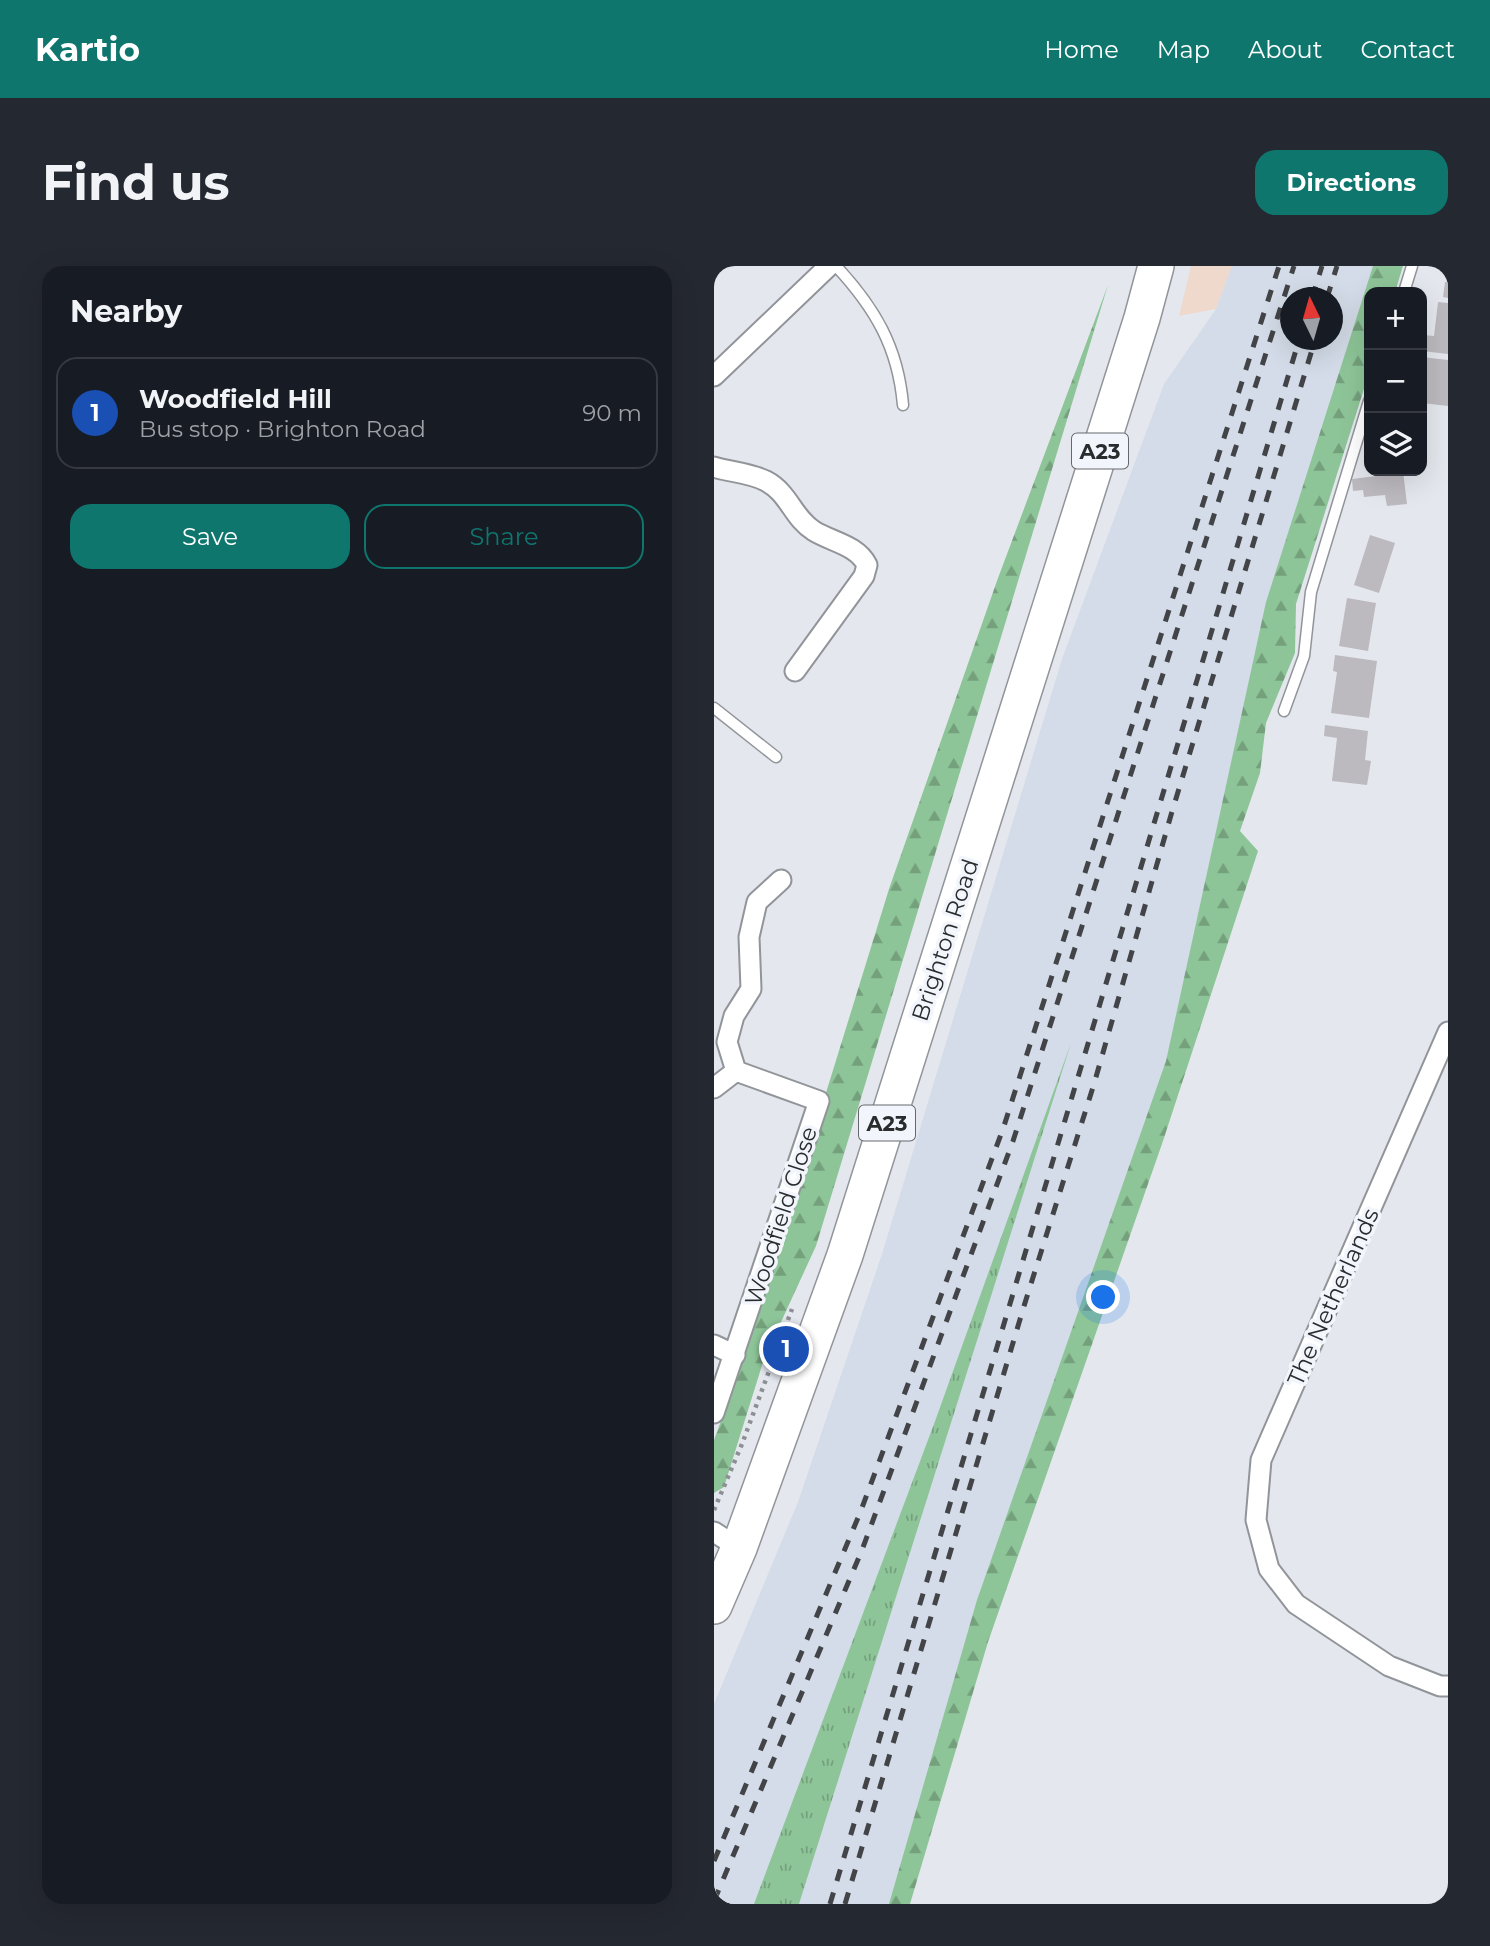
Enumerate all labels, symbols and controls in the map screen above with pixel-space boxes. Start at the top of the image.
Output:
text: Kartio [35,29,140,69]
text: Home [1044,35,1119,64]
text: Map [1157,35,1210,64]
text: About [1248,35,1322,64]
text: Contact [1360,35,1455,64]
button: Directions [1255,150,1448,215]
text: Find us [42,153,230,212]
north arrow [1280,287,1343,350]
map controls [1364,287,1427,476]
button: + [1364,287,1427,350]
text: Nearby [70,293,182,330]
button: − [1364,350,1427,413]
text: Woodfield Hill [139,383,332,415]
text: 1 [90,399,100,427]
text: 90 m [582,399,642,427]
button: layers [1364,413,1427,476]
text: Bus stop · Brighton Road [139,415,426,443]
road number: A23 [1072,434,1128,468]
button: Save [70,504,350,569]
button: Share [364,504,644,569]
street label: Brighton Road [906,855,984,1025]
road number: A23 [859,1106,915,1140]
street label: Woodfield Close [739,1123,823,1309]
street label: The Netherlands [1281,1204,1385,1390]
your location [1086,1280,1120,1314]
pin: 1 [763,1323,809,1375]

